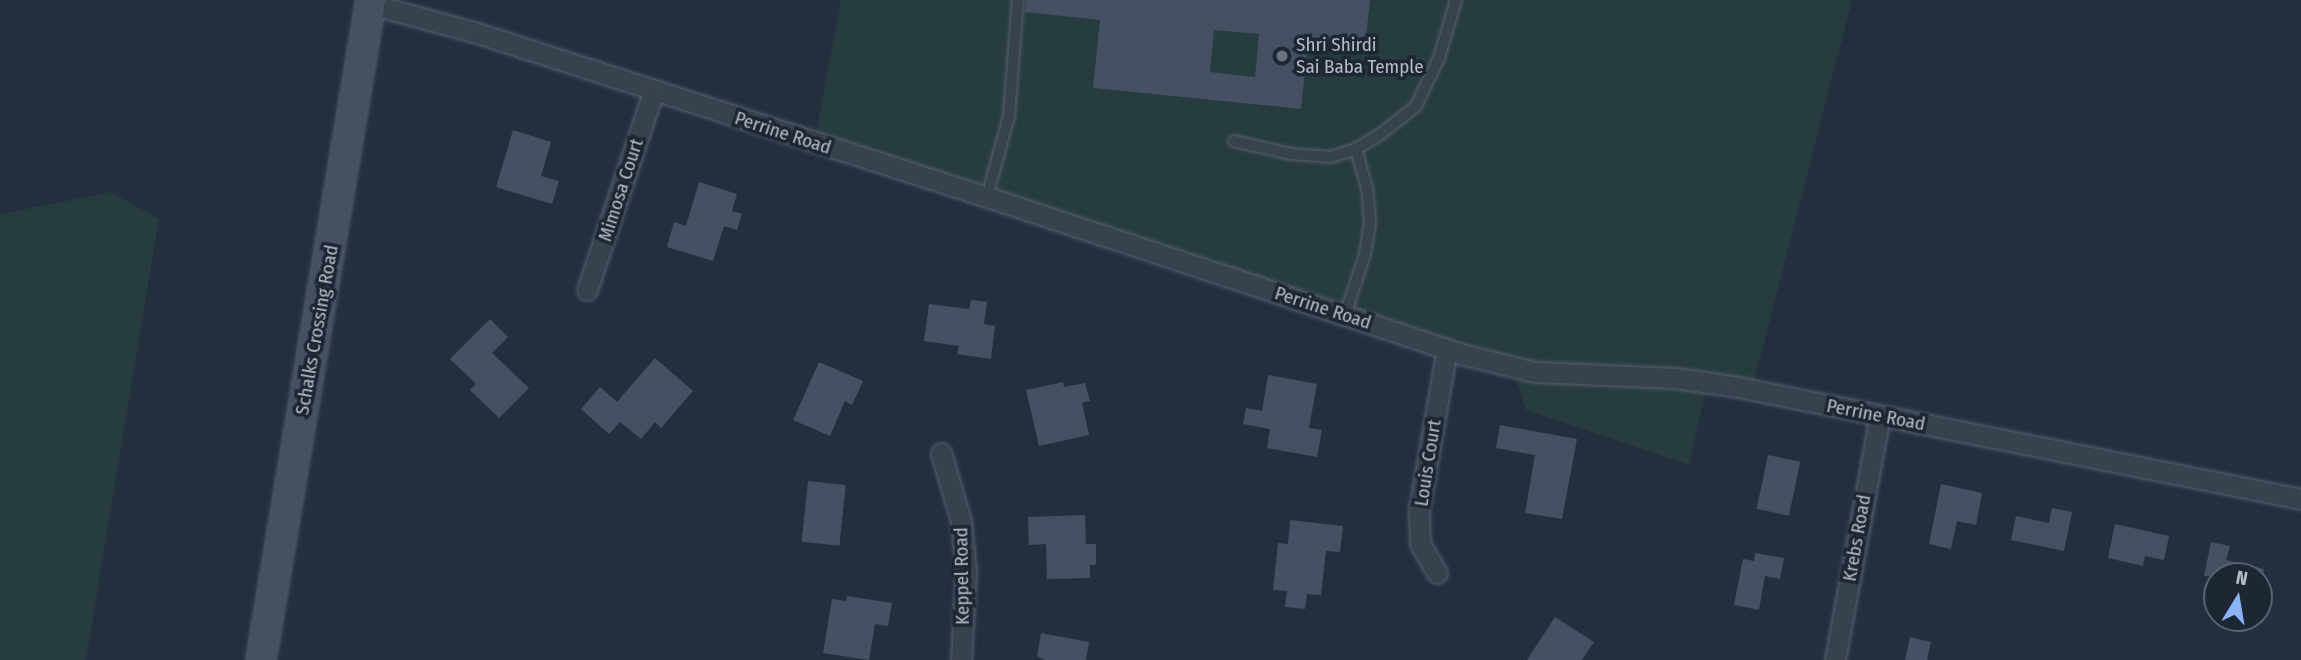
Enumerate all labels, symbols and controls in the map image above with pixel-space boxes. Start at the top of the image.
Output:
place label: Shri Shirdi Sai Baba Temple [1296,34,1424,78]
marker: Shri Shirdi Sai Baba Temple [1274,48,1290,64]
street label: Perrine Road [732,107,834,159]
street label: Mimosa Court [594,136,648,244]
street label: Schalks Crossing Road [291,243,343,417]
street label: Perrine Road [1272,282,1374,334]
street label: Perrine Road [1825,394,1927,436]
street label: Louis Court [1410,418,1446,508]
street label: Krebs Road [1838,493,1876,583]
street label: Keppel Road [950,527,974,625]
north arrow [2203,562,2273,632]
text: N [2234,565,2249,590]

